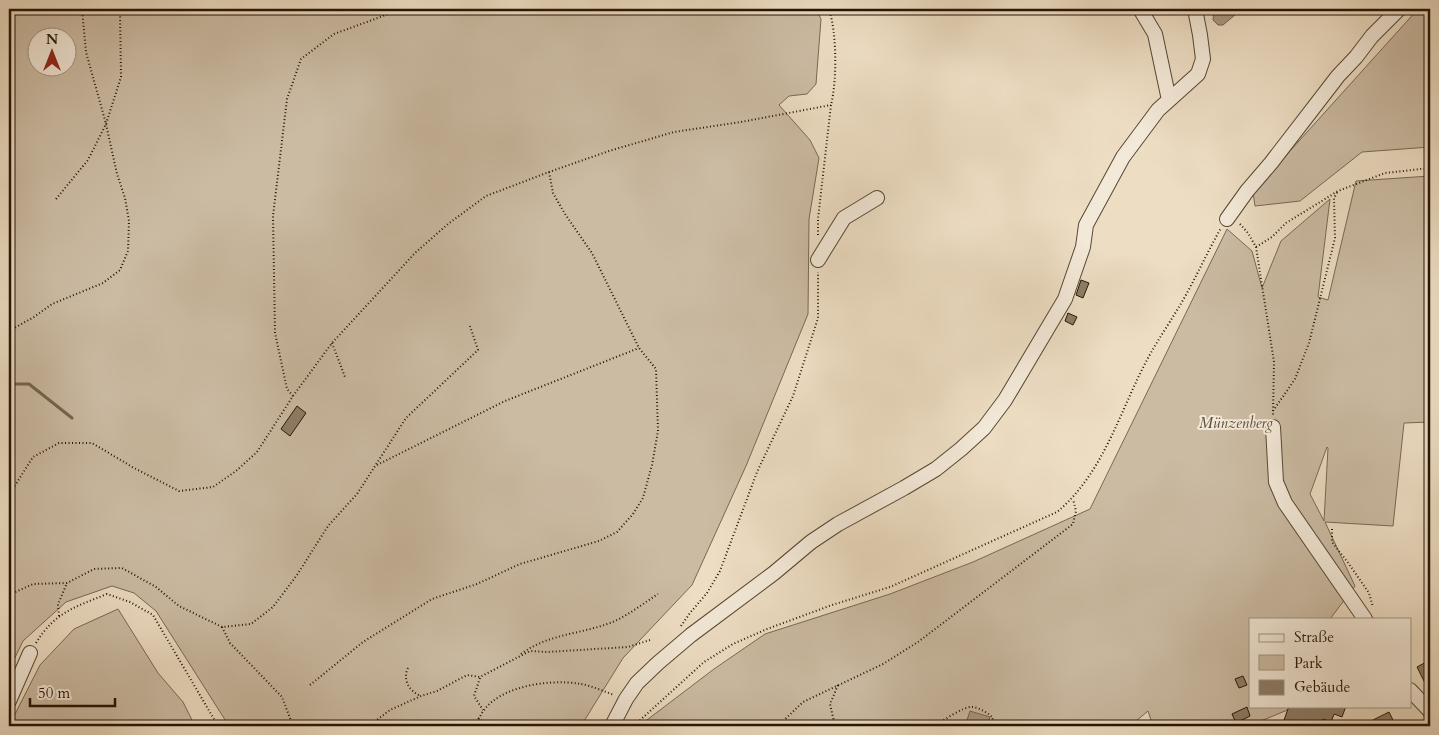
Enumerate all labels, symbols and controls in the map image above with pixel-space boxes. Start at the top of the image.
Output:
north arrow [28,28,78,78]
text: N [46,30,58,49]
park label: Münzenberg [1199,413,1273,433]
legend [1249,618,1412,708]
text: Straße [1294,627,1334,647]
text: Park [1294,653,1323,673]
scale bar [30,675,115,707]
text: Gebäude [1294,677,1351,697]
text: 50 m [38,683,70,703]

